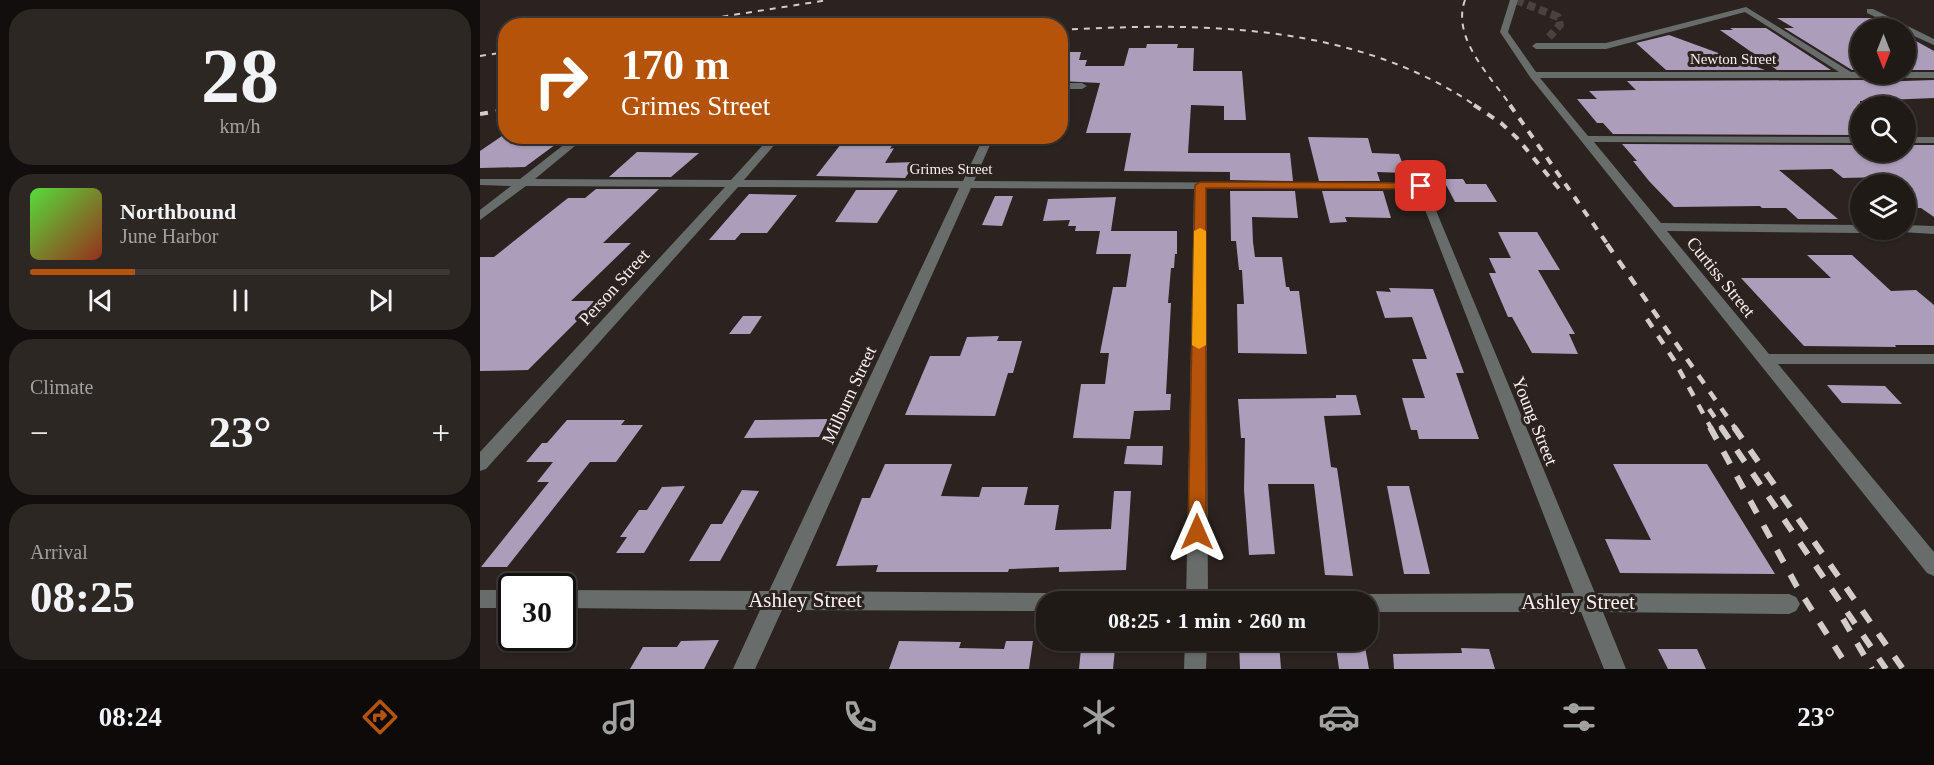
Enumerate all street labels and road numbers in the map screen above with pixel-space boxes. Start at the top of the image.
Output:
street label: Newton Street [1690,51,1777,67]
street label: Grimes Street [910,161,993,177]
street label: Curtiss Street [1683,233,1759,321]
street label: Person Street [575,245,653,329]
street label: Milburn Street [818,343,880,447]
street label: Young Street [1508,374,1562,468]
street label: Ashley Street [748,588,862,612]
street label: Ashley Street [1521,590,1635,614]

